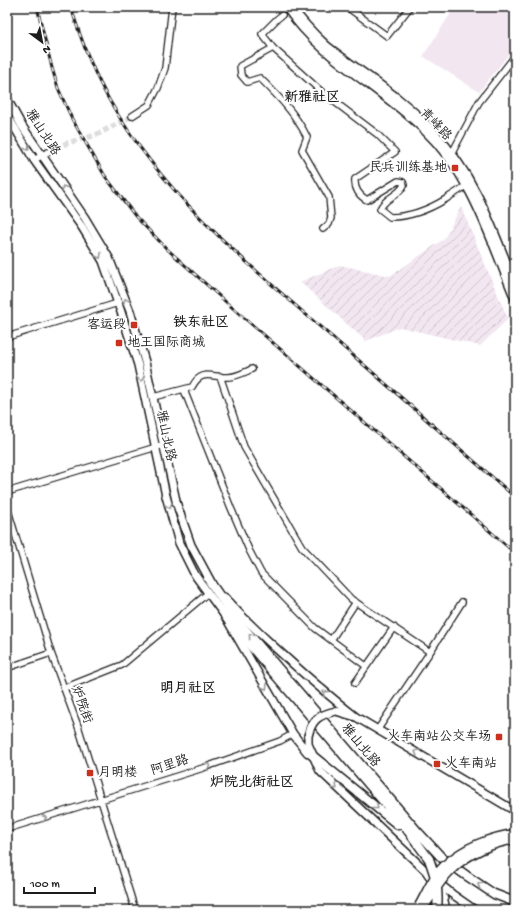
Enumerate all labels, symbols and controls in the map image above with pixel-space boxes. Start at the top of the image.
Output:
north arrow [22,22,62,62]
text: N [40,42,52,56]
district label: 新雅社区 [284,90,340,107]
street label: 青峰路 [416,105,455,144]
street label: 雅山北路 [22,107,63,159]
one-way arrow [22,144,29,151]
place label: 民兵训练基地 [369,160,447,176]
marker: 民兵训练基地 [450,163,460,173]
one-way arrow [62,185,69,192]
one-way arrow [95,252,102,259]
one-way arrow [123,298,131,306]
district label: 铁东社区 [173,315,229,332]
place label: 客运段 [87,317,126,333]
marker: 客运段 [129,320,139,330]
place label: 地王国际商城 [127,334,205,351]
marker: 地王国际商城 [114,338,124,348]
one-way arrow [136,376,144,382]
street label: 雅山北路 [152,409,179,463]
one-way arrow [164,502,173,509]
one-way arrow [248,633,255,641]
district label: 明月社区 [160,680,216,698]
street label: 炉院街 [67,683,97,726]
one-way arrow [261,683,268,690]
one-way arrow [322,690,330,697]
street label: 雅山北路 [338,721,383,771]
place label: 火车南站公交车场 [387,729,491,745]
marker: 火车南站公交车场 [494,732,504,742]
one-way arrow [414,750,421,757]
street label: 阿里路 [149,752,191,779]
place label: 火车南站 [445,756,497,772]
marker: 火车南站 [432,759,442,769]
one-way arrow [205,762,212,770]
place label: 月明楼 [98,765,137,781]
marker: 月明楼 [85,768,95,778]
district label: 炉院北街社区 [210,774,294,792]
one-way arrow [331,782,338,789]
one-way arrow [371,802,379,809]
one-way arrow [41,814,48,823]
scale bar [24,869,95,895]
text: 100 m [29,878,60,892]
one-way arrow [477,882,484,890]

